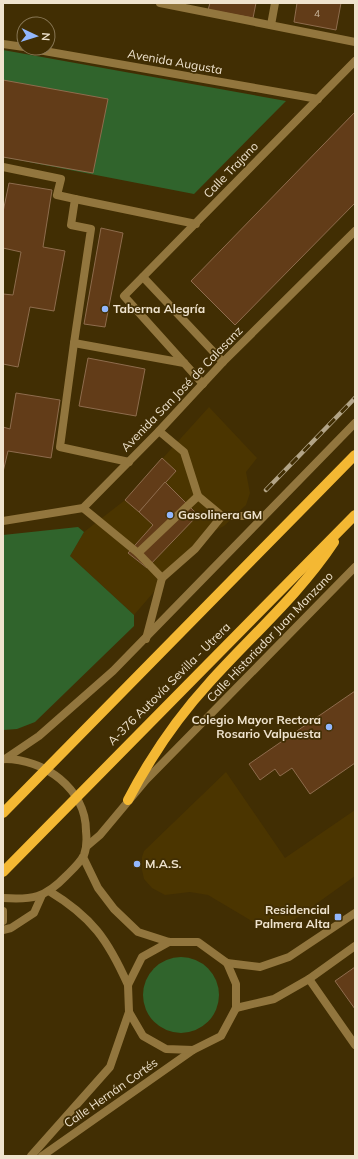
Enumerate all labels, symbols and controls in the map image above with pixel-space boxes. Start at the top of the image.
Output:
house number: 4 [314,7,320,20]
north arrow [16,16,56,56]
text: N [39,32,53,41]
street label: Avenida Augusta [127,46,224,77]
street label: Calle Trajano [200,138,261,201]
place label: Taberna Alegría [113,301,205,316]
marker: Taberna Alegría [100,304,110,314]
street label: Avenida San José de Calasanz [118,323,246,454]
place label: Gasolinera GM [178,507,262,522]
marker: Gasolinera GM [165,510,175,520]
street label: Calle Historiador Juan Manzano [203,568,336,705]
street label: A-376 Autovía Sevilla - Utrera [104,619,233,748]
place label: Colegio Mayor Rectora Rosario Valpuesta [191,712,321,741]
marker: Colegio Mayor Rectora Rosario Valpuesta [324,722,334,732]
place label: M.A.S. [145,856,182,871]
marker: M.A.S. [132,859,142,869]
place label: Residencial Palmera Alta [255,902,330,931]
marker: Residencial Palmera Alta [333,912,343,922]
street label: Calle Hernán Cortés [61,1055,161,1131]

